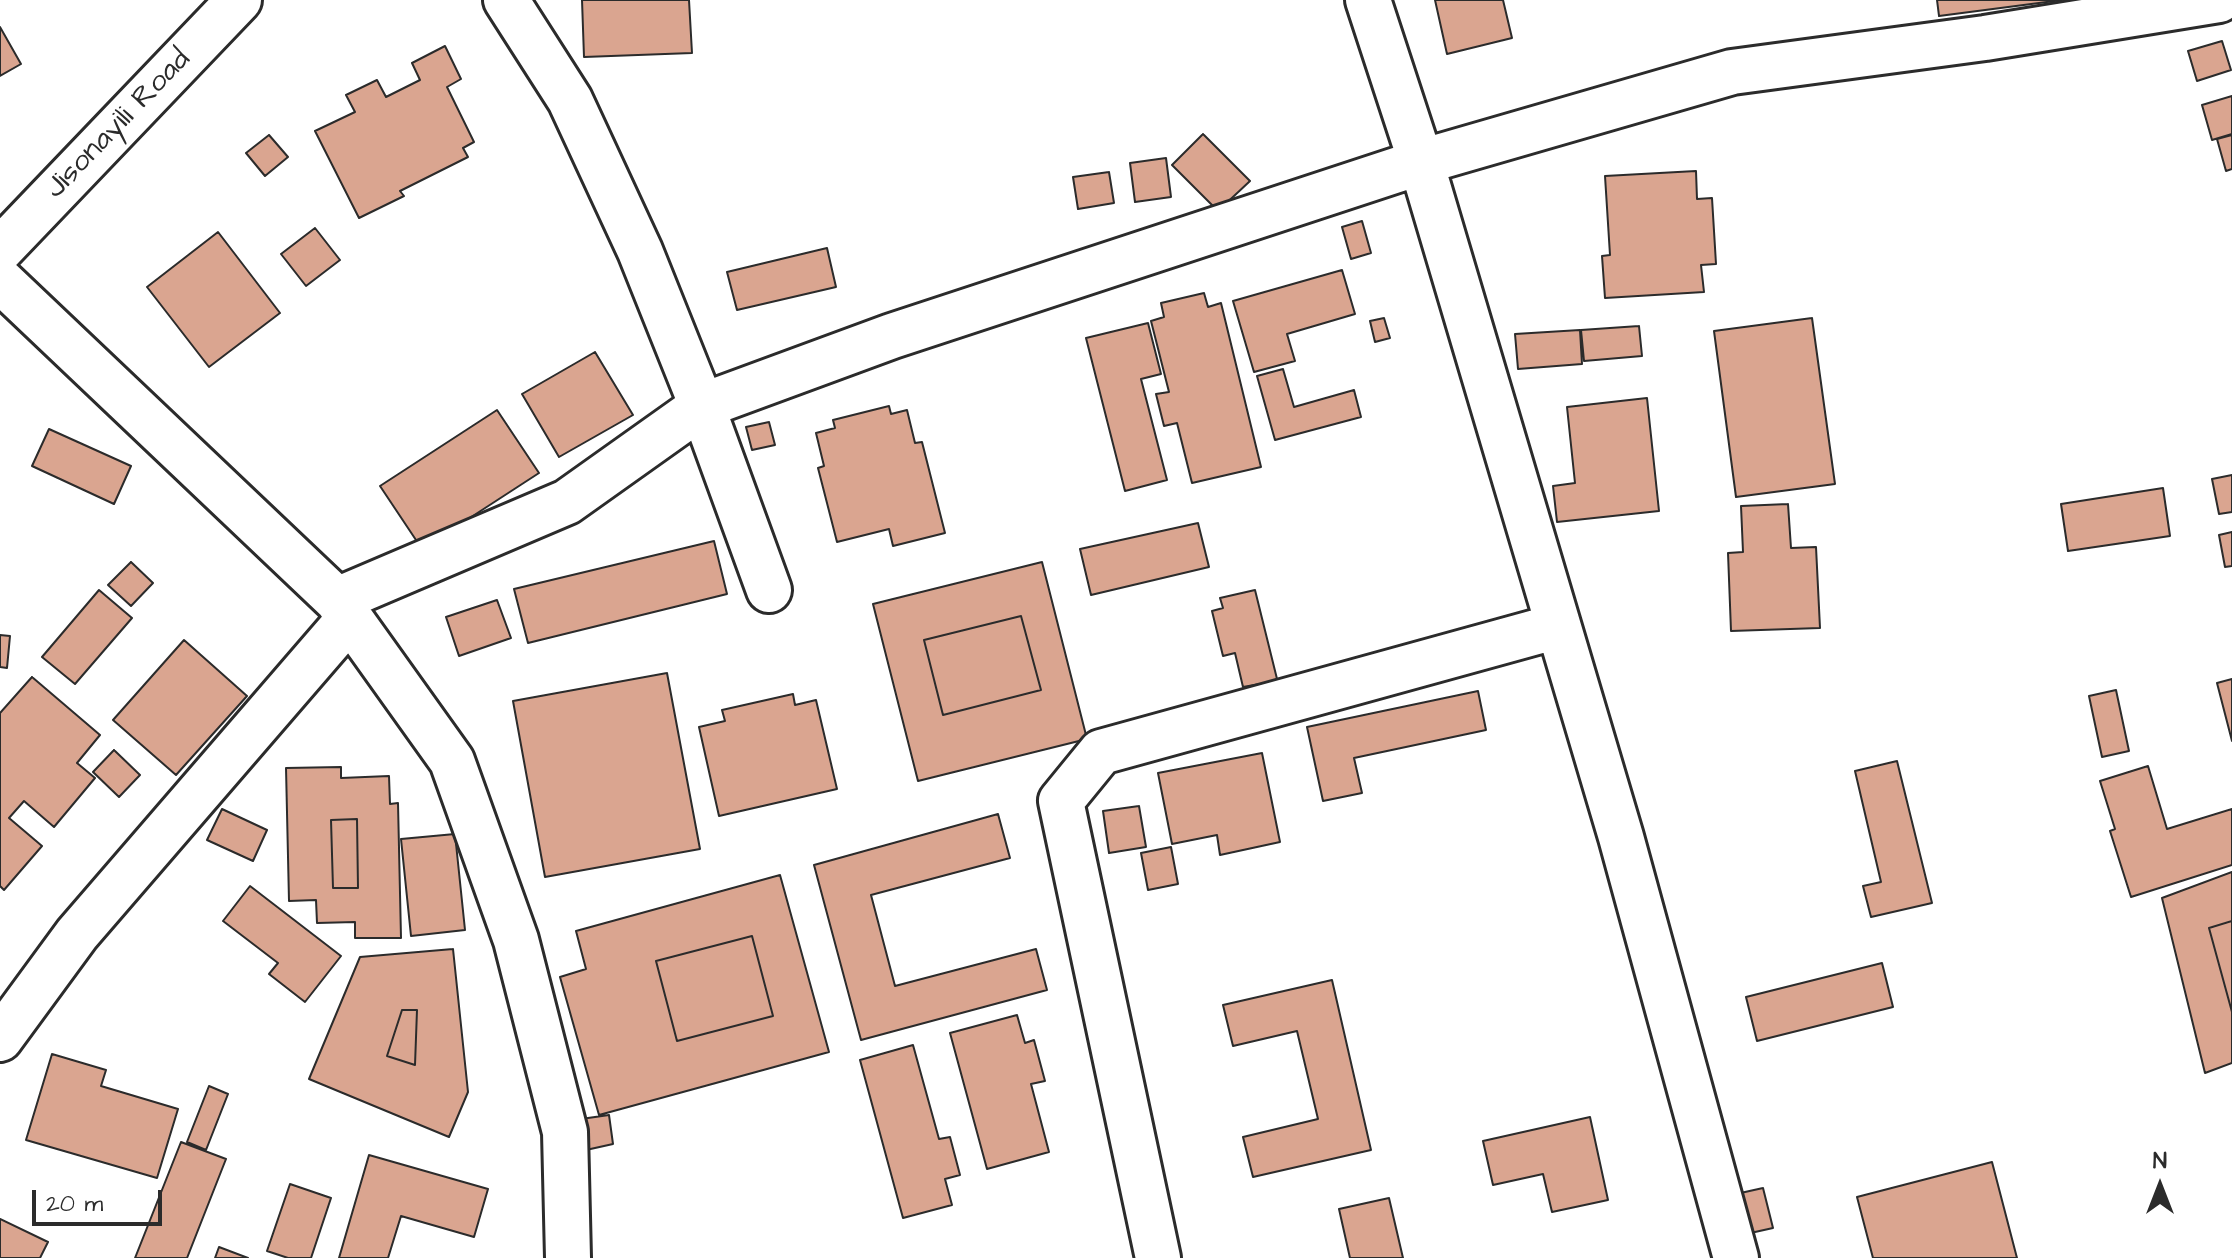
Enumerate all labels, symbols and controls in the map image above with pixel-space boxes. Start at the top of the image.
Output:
street label: Jisonayili Road [39,43,199,207]
north arrow [2120,1146,2200,1226]
text: N [2153,1146,2167,1177]
scale bar [36,1174,166,1224]
text: 20 m [46,1187,103,1221]

